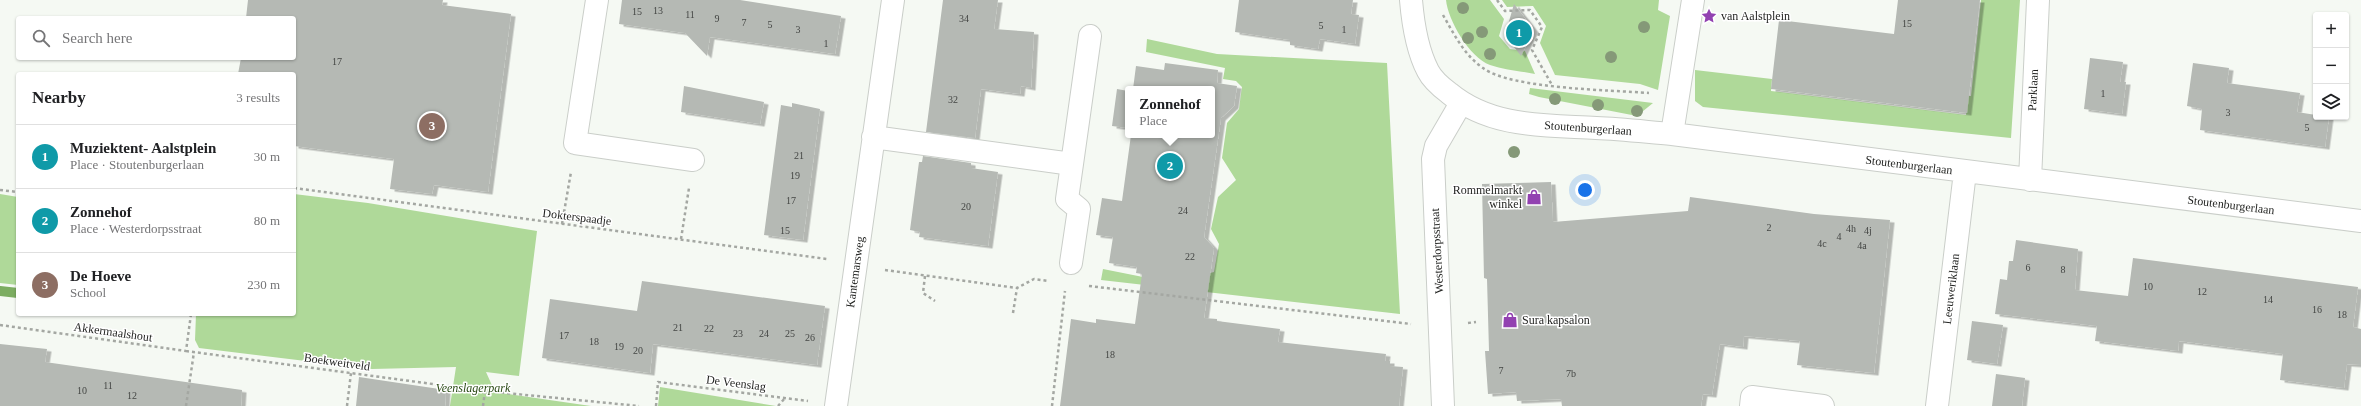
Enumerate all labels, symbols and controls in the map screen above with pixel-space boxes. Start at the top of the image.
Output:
house number: 13 [653,5,663,16]
house number: 15 [632,6,642,17]
place icon: van Aalstplein [1700,7,1718,25]
house number: 11 [685,9,695,20]
place label: van Aalstplein [1721,9,1790,23]
map controls [2313,12,2349,120]
button: + [2313,12,2349,48]
house number: 9 [715,13,720,24]
house number: 34 [959,13,969,24]
search box [16,16,296,60]
house number: 7 [742,17,747,28]
pin: 1 [1506,18,1532,48]
house number: 15 [1902,18,1912,29]
house number: 5 [768,19,773,30]
house number: 5 [1319,20,1324,31]
house number: 3 [796,24,801,35]
house number: 1 [1342,24,1347,35]
icon: search [30,27,52,49]
text: Search here [62,30,132,46]
house number: 1 [824,38,829,49]
button: − [2313,48,2349,84]
house number: 17 [332,56,342,67]
street label: Parklaan [2025,69,2041,111]
button: layers [2313,84,2349,120]
popup [1125,86,1215,138]
text: Nearby [32,88,86,107]
house number: 1 [2101,88,2106,99]
text: 3 results [236,90,280,105]
house number: 32 [948,94,958,105]
text: Zonnehof [1139,96,1201,112]
house number: 3 [2226,107,2231,118]
pin: 3 [419,111,445,141]
text: Place [1139,113,1167,128]
street label: Stoutenburgerlaan [1544,118,1632,138]
house number: 5 [2305,122,2310,133]
text: Muziektent- Aalstplein [70,140,216,156]
text: 1 [42,149,48,164]
text: 30 m [254,149,280,164]
house number: 21 [794,150,804,161]
pin: 2 [1157,151,1183,181]
street label: Stoutenburgerlaan [1865,153,1953,177]
text: Place · Stoutenburgerlaan [70,157,204,172]
house number: 19 [790,170,800,181]
your location [1575,180,1595,200]
place label: Rommelmarkt winkel [1453,183,1523,211]
shop icon: Rommelmarkt winkel [1525,188,1543,206]
street label: Stoutenburgerlaan [2187,193,2275,217]
house number: 17 [786,195,796,206]
house number: 20 [961,201,971,212]
text: Zonnehof [70,204,132,220]
house number: 24 [1178,205,1188,216]
street label: Dokterspaadje [542,206,612,228]
street label: Westerdorpsstraat [1428,207,1446,294]
text: 2 [42,213,48,228]
text: 80 m [254,213,280,228]
text: Place · Westerdorpsstraat [70,221,202,236]
house number: 2 [1767,222,1772,233]
house number: 4h [1846,223,1856,234]
house number: 15 [780,225,790,236]
house number: 4j [1864,225,1872,236]
house number: 4 [1837,231,1842,242]
street label: Kantemarsweg [843,235,867,309]
house number: 4c [1817,238,1827,249]
house number: 4a [1857,240,1867,251]
house number: 22 [1185,251,1195,262]
street label: Leeuweriklaan [1940,253,1962,325]
house number: 6 [2026,262,2031,273]
house number: 8 [2061,264,2066,275]
text: De Hoeve [70,268,131,284]
text: 3 [42,277,48,292]
text: 230 m [247,277,280,292]
house number: 10 [2143,281,2153,292]
text: School [70,285,106,300]
house number: 12 [2197,286,2207,297]
house number: 14 [2263,294,2273,305]
house number: 16 [2312,304,2322,315]
house number: 18 [2337,309,2347,320]
shop icon: Sura kapsalon [1501,311,1519,329]
place label: Sura kapsalon [1522,313,1590,327]
street label: Akkermaalshout [73,320,154,345]
house number: 21 [673,322,683,333]
house number: 22 [704,323,714,334]
house number: 23 [733,328,743,339]
house number: 24 [759,328,769,339]
house number: 25 [785,328,795,339]
house number: 17 [559,330,569,341]
house number: 26 [805,332,815,343]
house number: 18 [589,336,599,347]
house number: 19 [614,341,624,352]
house number: 20 [633,345,643,356]
house number: 18 [1105,349,1115,360]
street label: Boekweitveld [303,350,371,374]
house number: 7 [1499,365,1504,376]
house number: 7b [1566,368,1576,379]
street label: De Veenslag [705,372,767,394]
house number: 11 [103,380,113,391]
park label: Veenslagerpark [436,381,511,395]
house number: 10 [77,385,87,396]
house number: 12 [127,390,137,401]

